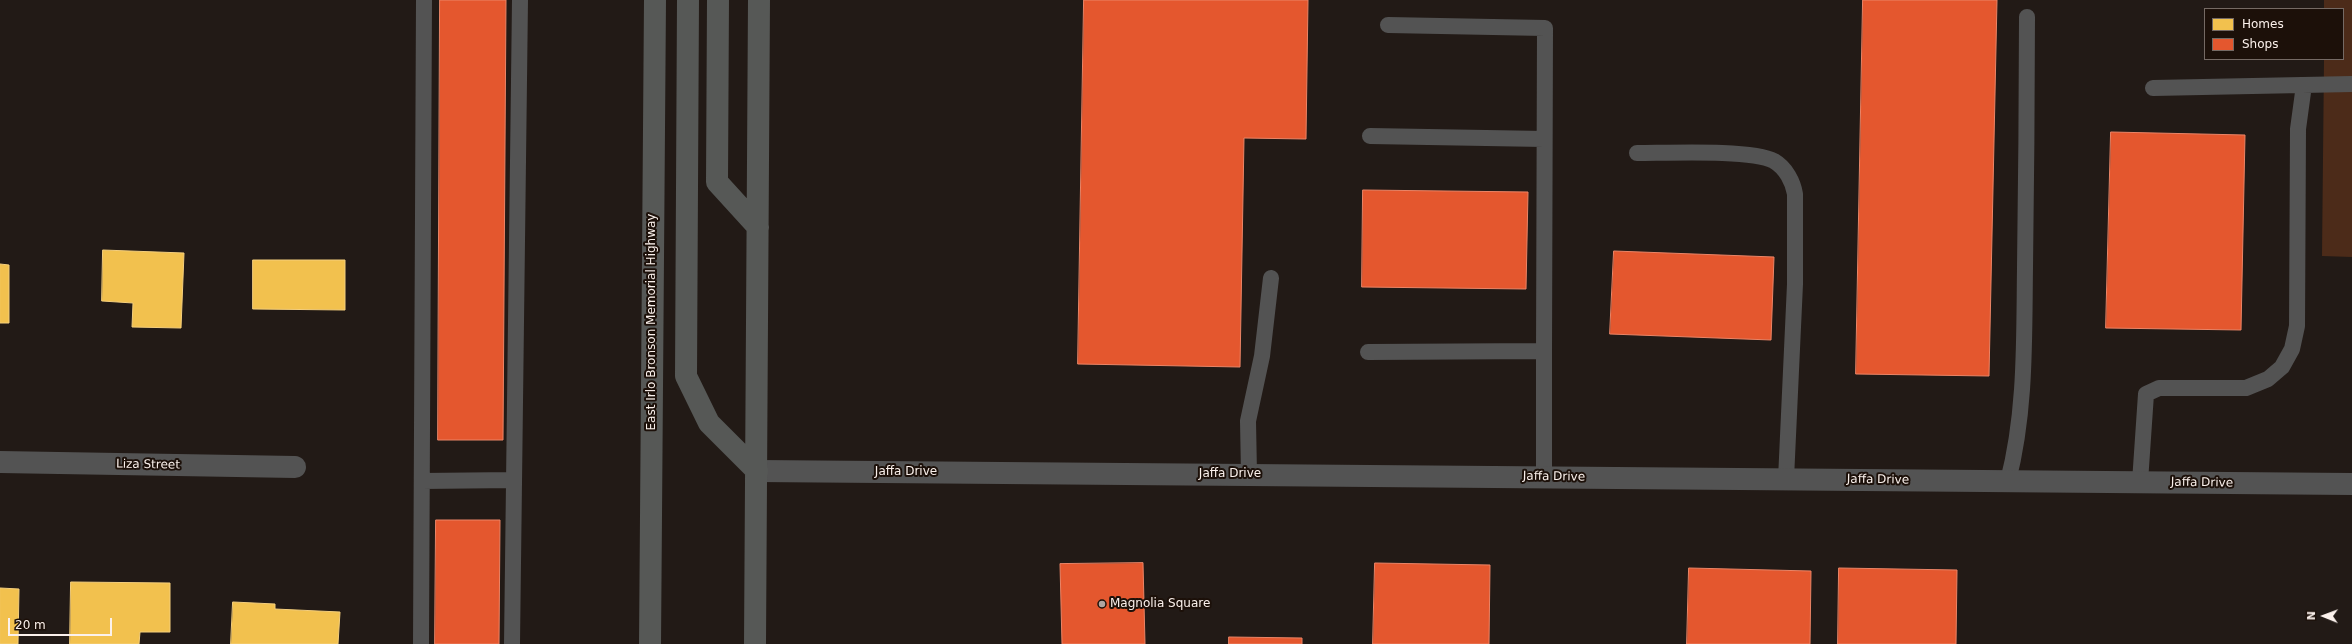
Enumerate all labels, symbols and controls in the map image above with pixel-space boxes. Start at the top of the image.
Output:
legend [2204,8,2344,60]
text: Homes [2242,17,2284,31]
text: Shops [2242,37,2278,51]
street label: East Irlo Bronson Memorial Highway [645,214,659,430]
street label: Liza Street [116,457,180,473]
street label: Jaffa Drive [875,465,937,479]
street label: Jaffa Drive [1199,467,1261,481]
street label: Jaffa Drive [1523,469,1585,485]
street label: Jaffa Drive [1847,472,1909,488]
street label: Jaffa Drive [2171,475,2233,491]
north arrow [2304,596,2344,636]
place label: Magnolia Square [1110,597,1210,611]
marker: Magnolia Square [1097,599,1107,609]
scale bar [10,610,114,636]
text: N [2305,611,2318,621]
text: 20 m [15,618,46,632]

